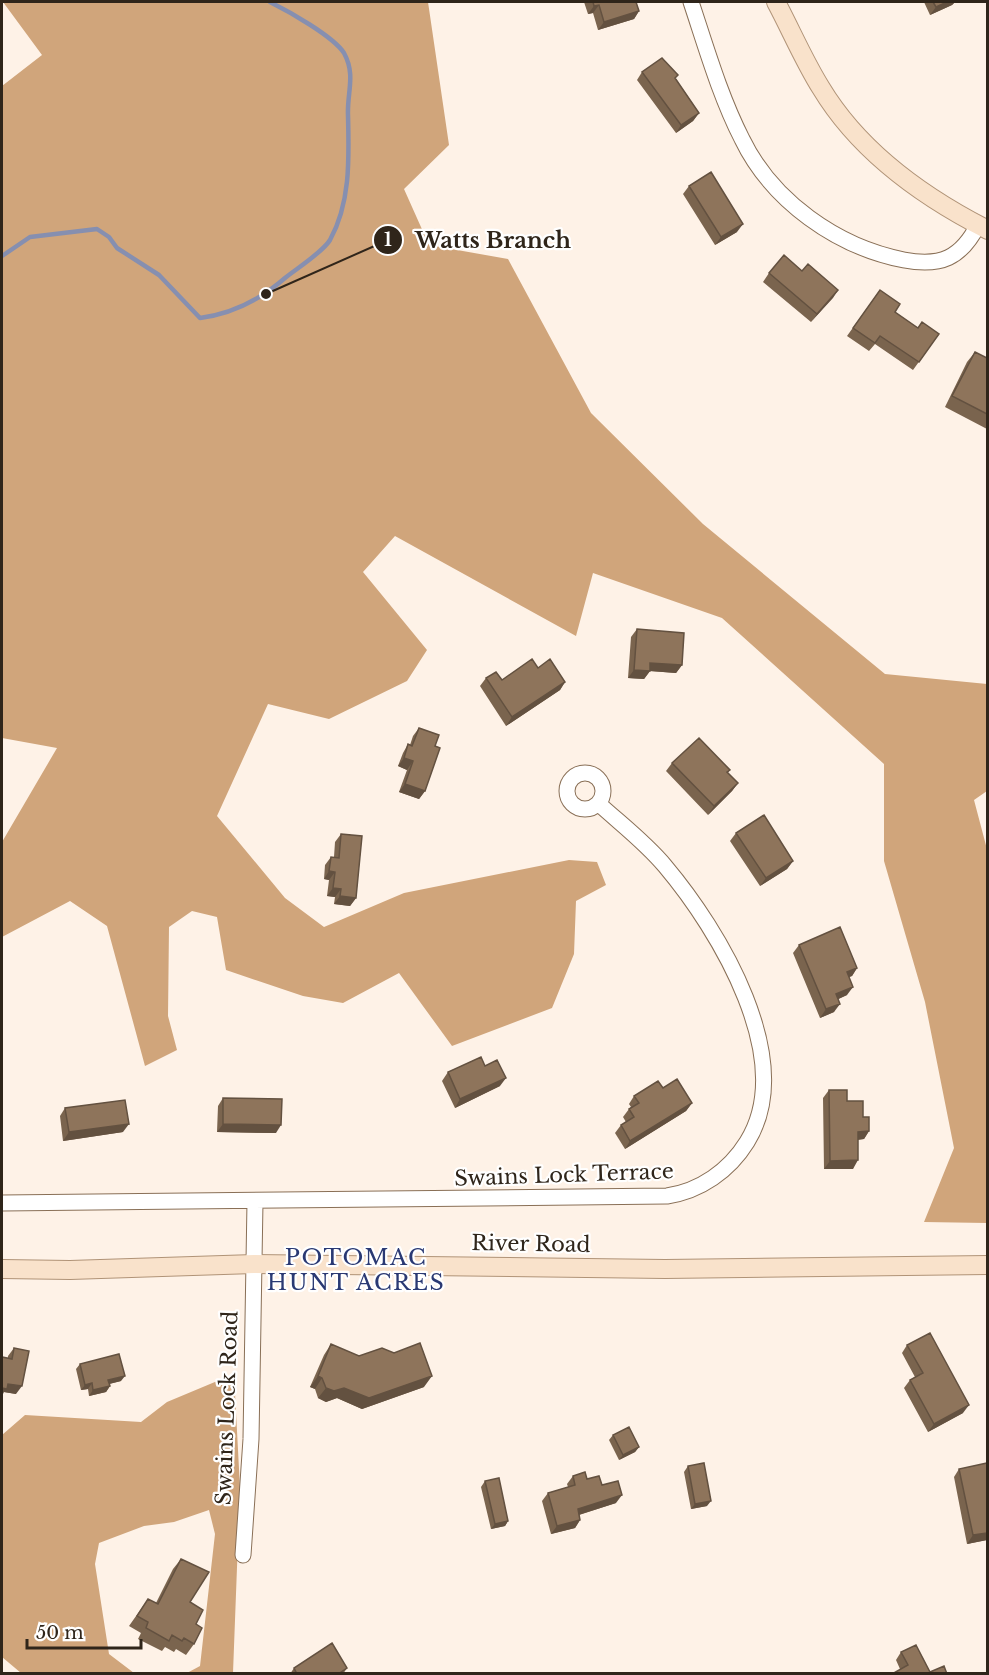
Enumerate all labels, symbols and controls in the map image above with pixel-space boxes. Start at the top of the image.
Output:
callout: Watts Branch [373,220,582,260]
text: Watts Branch [414,227,571,254]
text: 1 [384,229,392,251]
street label: Swains Lock Terrace [454,1158,674,1192]
street label: River Road [471,1230,591,1258]
district label: POTOMAC HUNT ACRES [267,1244,445,1296]
street label: Swains Lock Road [211,1310,243,1506]
scale bar [27,1612,141,1650]
text: 50 m [36,1622,84,1644]

